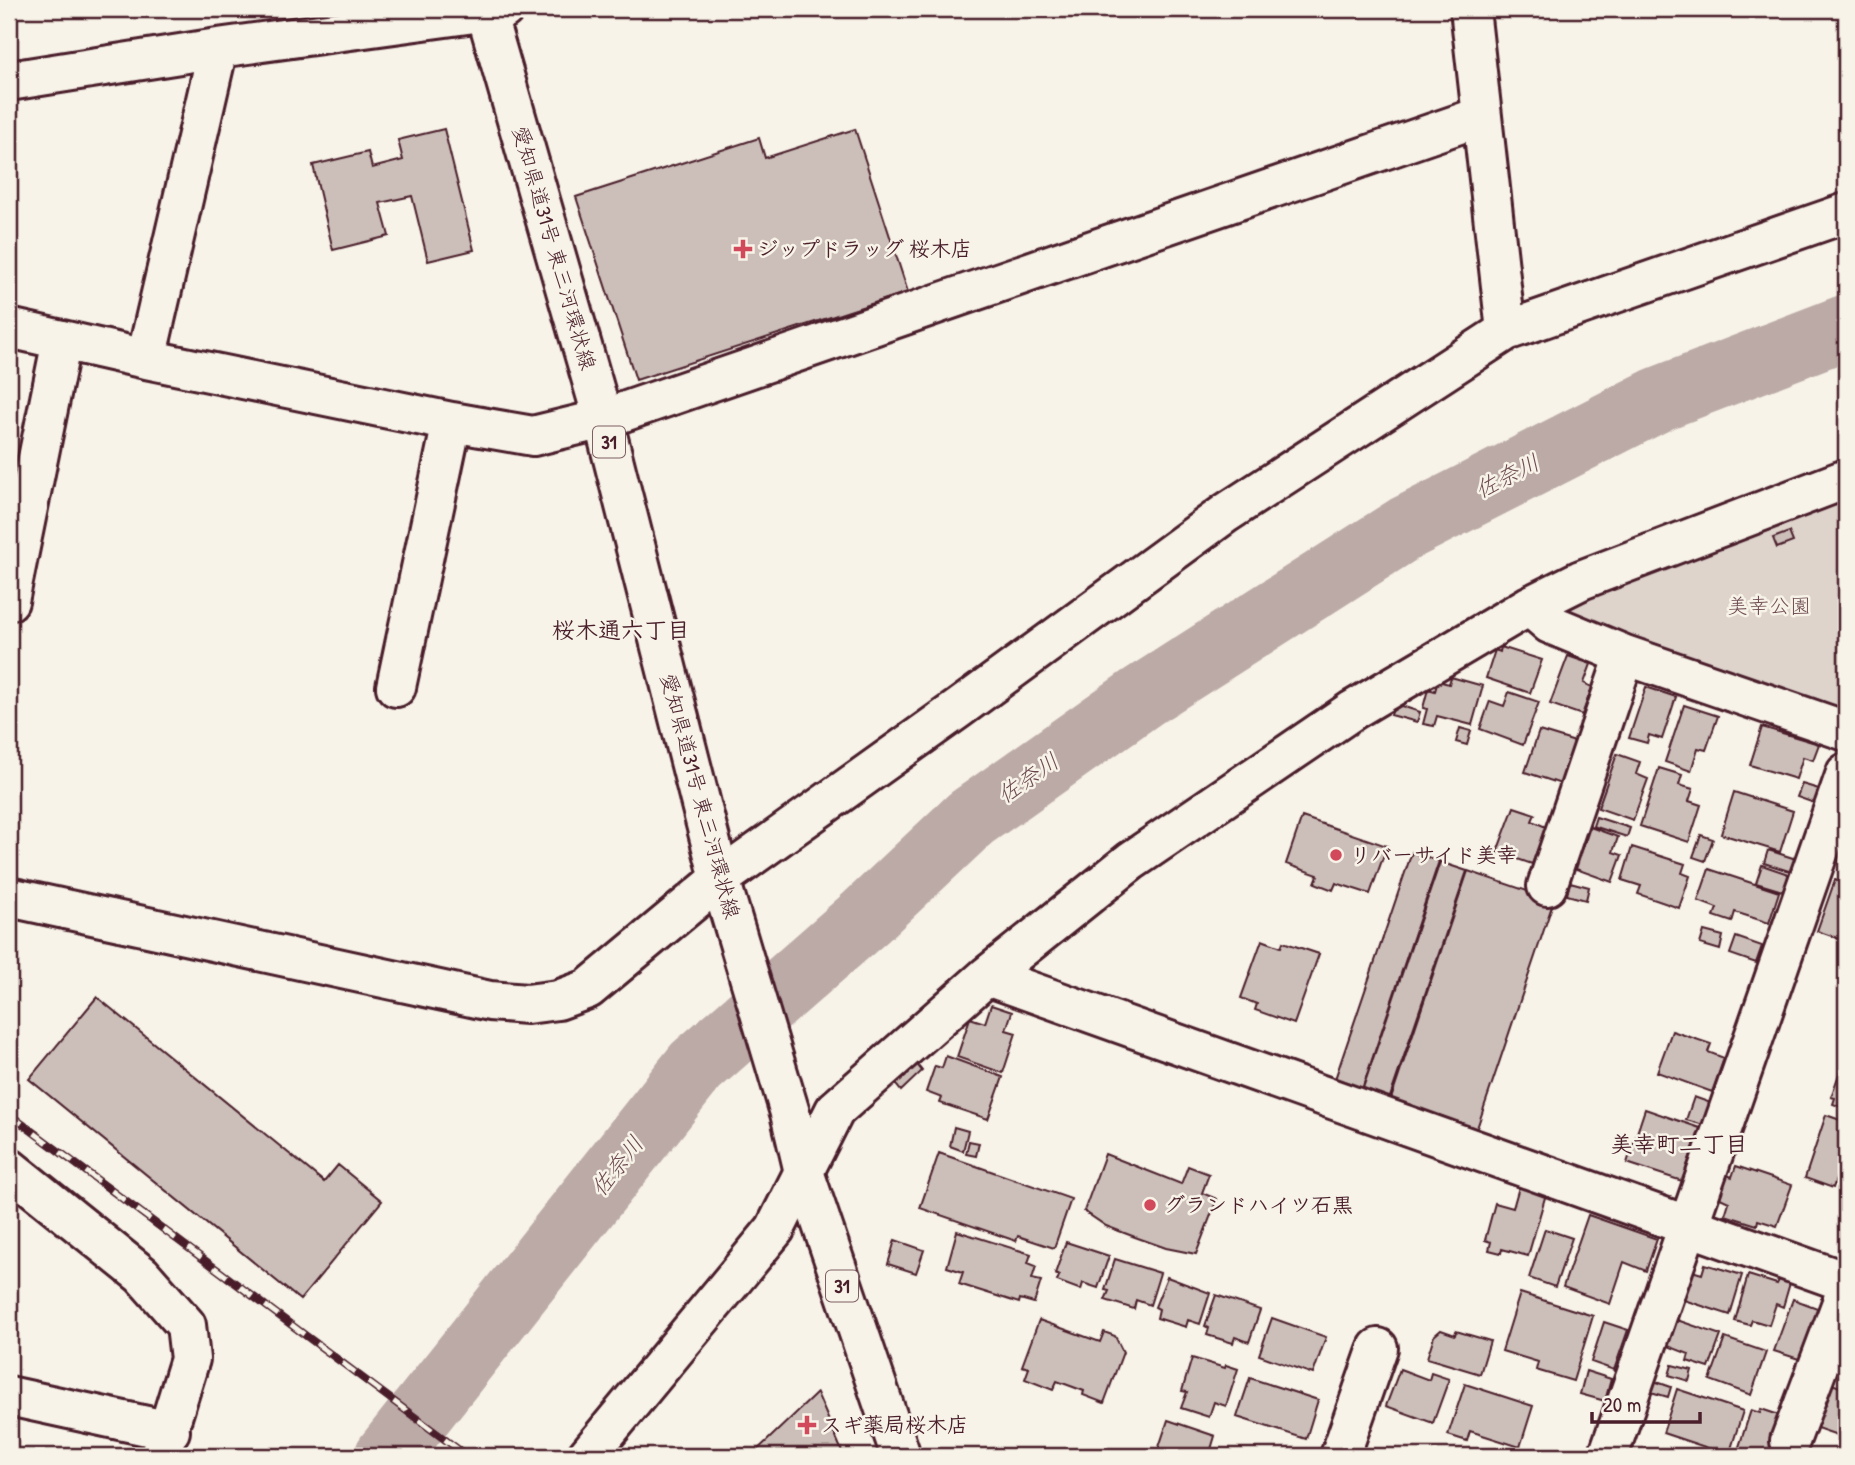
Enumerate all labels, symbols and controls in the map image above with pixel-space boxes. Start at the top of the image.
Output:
street label: 愛知県道31号 東三河環状線 [506,122,603,373]
place label: ジップドラッグ 桜木店 [757,234,972,263]
marker: ジップドラッグ 桜木店 [735,241,751,257]
road number: 31 [593,426,625,458]
water label: 佐奈川 [1469,446,1545,505]
park label: 美幸公園 [1727,591,1811,620]
district label: 桜木通六丁目 [552,614,690,645]
street label: 愛知県道31号 東三河環状線 [654,670,747,922]
water label: 佐奈川 [991,745,1065,810]
place label: リバーサイド美幸 [1350,840,1518,869]
marker: リバーサイド美幸 [1328,847,1344,863]
district label: 美幸町二丁目 [1610,1128,1748,1159]
water label: 佐奈川 [583,1129,650,1202]
place label: グランドハイツ石黒 [1164,1190,1353,1219]
marker: グランドハイツ石黒 [1142,1197,1158,1213]
road number: 31 [826,1270,858,1302]
scale bar [1592,1381,1701,1425]
text: 20 m [1603,1390,1641,1419]
place label: スギ薬局桜木店 [821,1410,968,1439]
marker: スギ薬局桜木店 [799,1417,815,1433]

